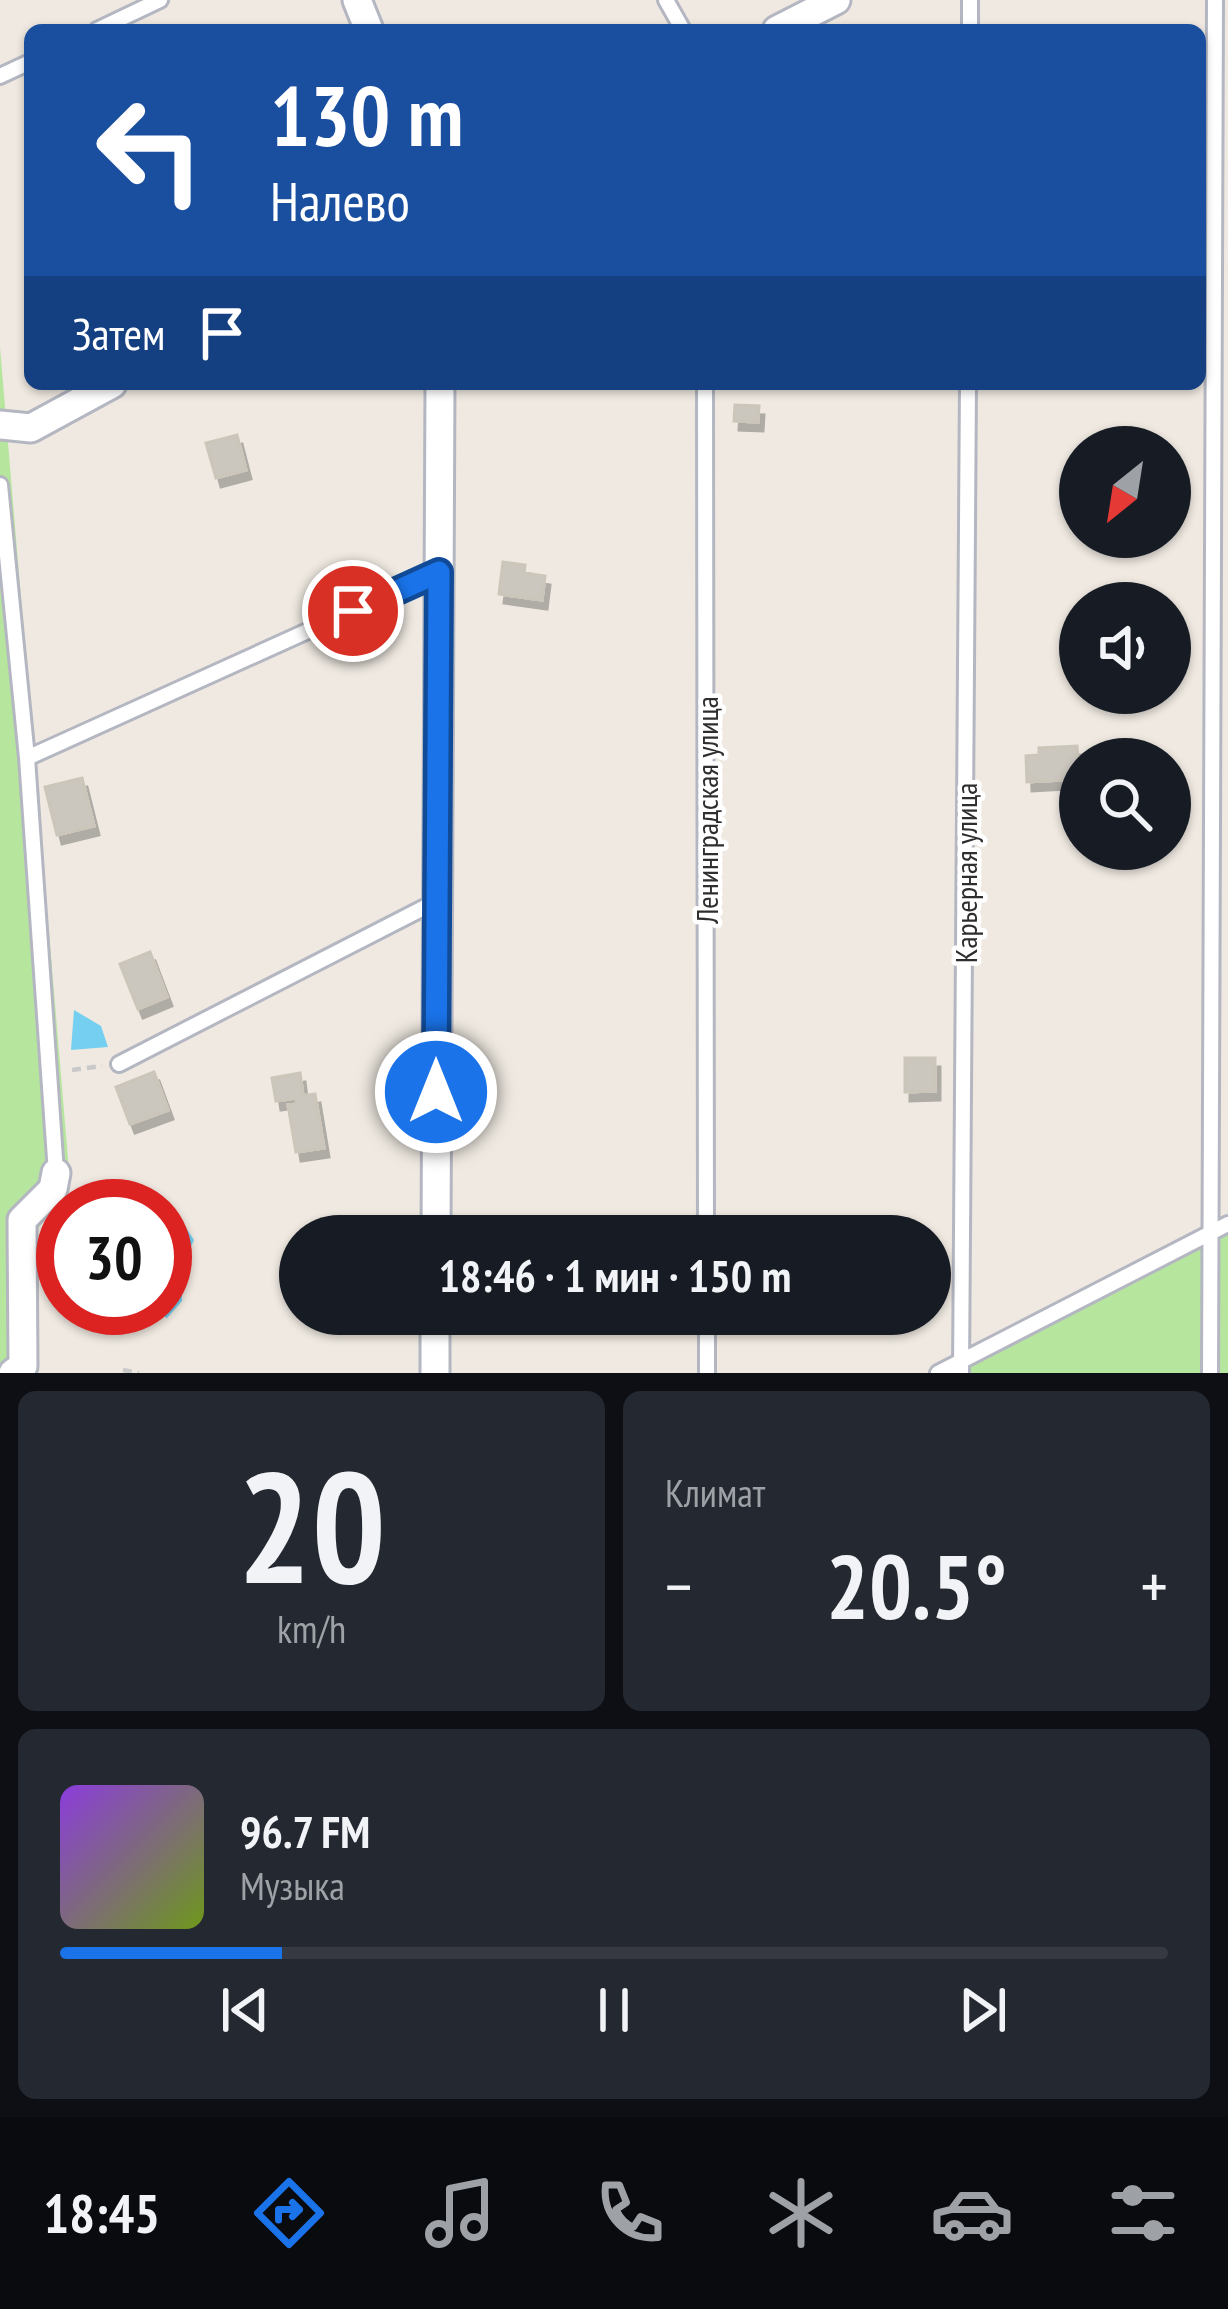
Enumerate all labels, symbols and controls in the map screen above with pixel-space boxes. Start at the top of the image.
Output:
text: 130 m [270,60,463,169]
icon: left [72,72,228,228]
text: Налево [270,166,410,236]
icon: arrive [189,300,255,366]
text: Затем [72,304,165,362]
north arrow [1059,426,1191,558]
map controls [1059,426,1191,870]
pin [302,560,404,662]
icon: arrive [320,578,386,644]
button: sound [1059,582,1191,714]
street label: Ленинградская улица [687,696,726,925]
button: search [1059,738,1191,870]
street label: Карьерная улица [946,783,985,963]
position arrow [373,1029,499,1155]
speed limit sign: 30 [36,1179,192,1335]
text: 18:46 · 1 мин · 150 m [439,1246,791,1304]
text: 20 [237,1424,386,1626]
text: Климат [665,1467,765,1518]
text: 20.5° [826,1527,1007,1644]
text: − [665,1543,692,1628]
text: + [1141,1543,1168,1628]
text: km/h [277,1603,346,1654]
text: 96.7 FM [240,1802,370,1860]
text: Музыка [240,1860,345,1911]
icon: previous [212,1977,278,2043]
icon: pause [581,1977,647,2043]
icon: next [950,1977,1016,2043]
icon: directions [247,2171,331,2255]
icon: music [418,2171,502,2255]
icon: phone [588,2171,672,2255]
icon: climate [759,2171,843,2255]
icon: car [930,2171,1014,2255]
icon: filters [1101,2171,1185,2255]
text: 18:45 [43,2178,160,2248]

